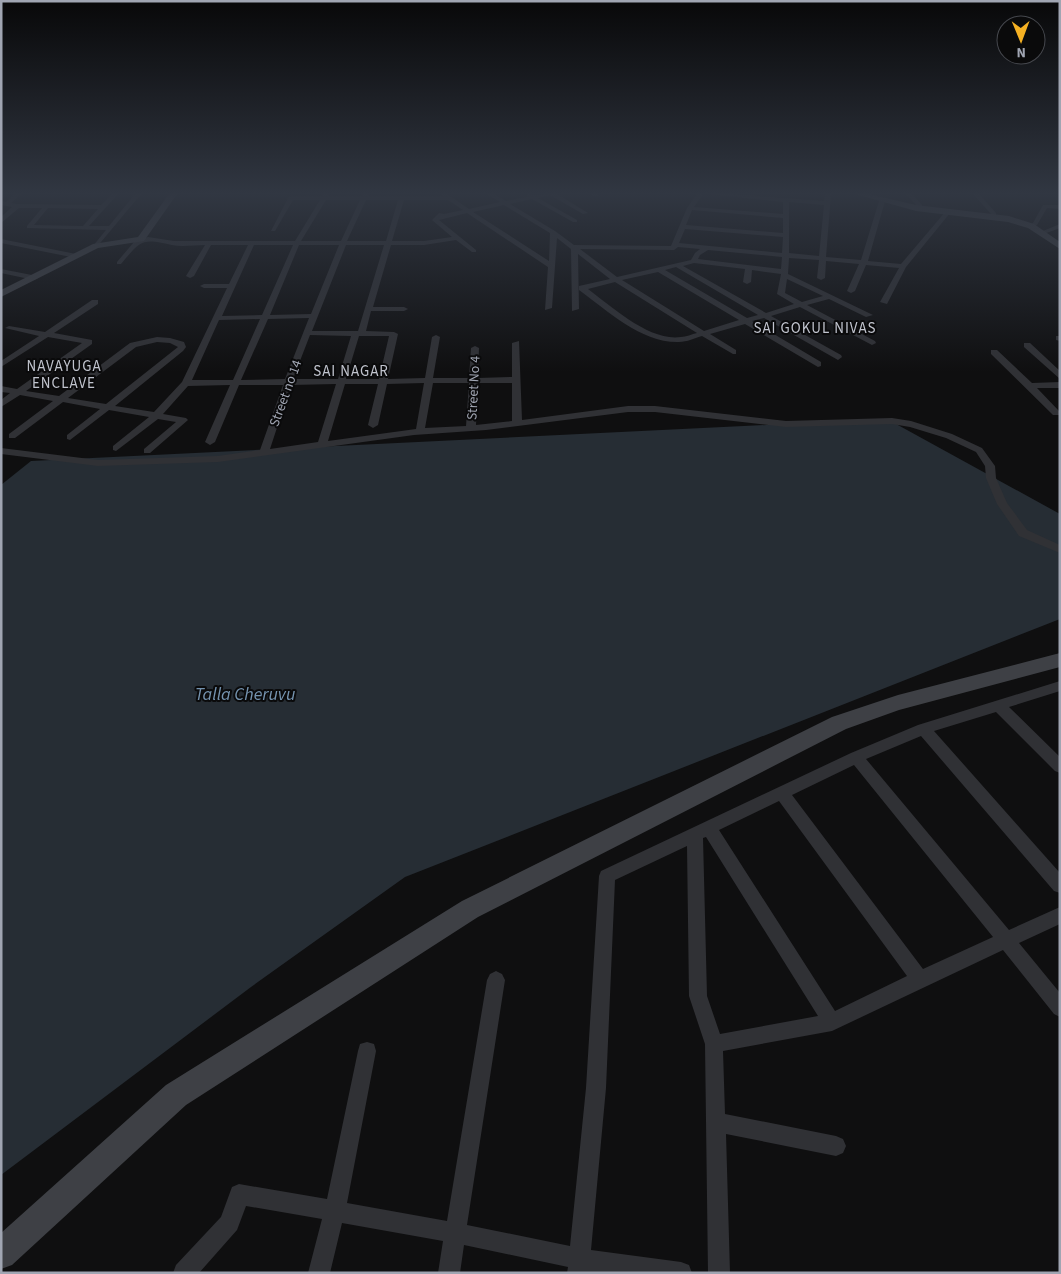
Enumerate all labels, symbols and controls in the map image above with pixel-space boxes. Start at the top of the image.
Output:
north arrow [996,15,1046,65]
text: N [1016,42,1026,62]
district label: SAI GOKUL NIVAS [753,318,877,339]
street label: Street No 4 [462,355,486,421]
district label: NAVAYUGA ENCLAVE [26,356,102,394]
street label: Street no 14 [265,357,307,430]
district label: SAI NAGAR [313,361,389,382]
water label: Talla Cheruvu [195,682,295,707]

